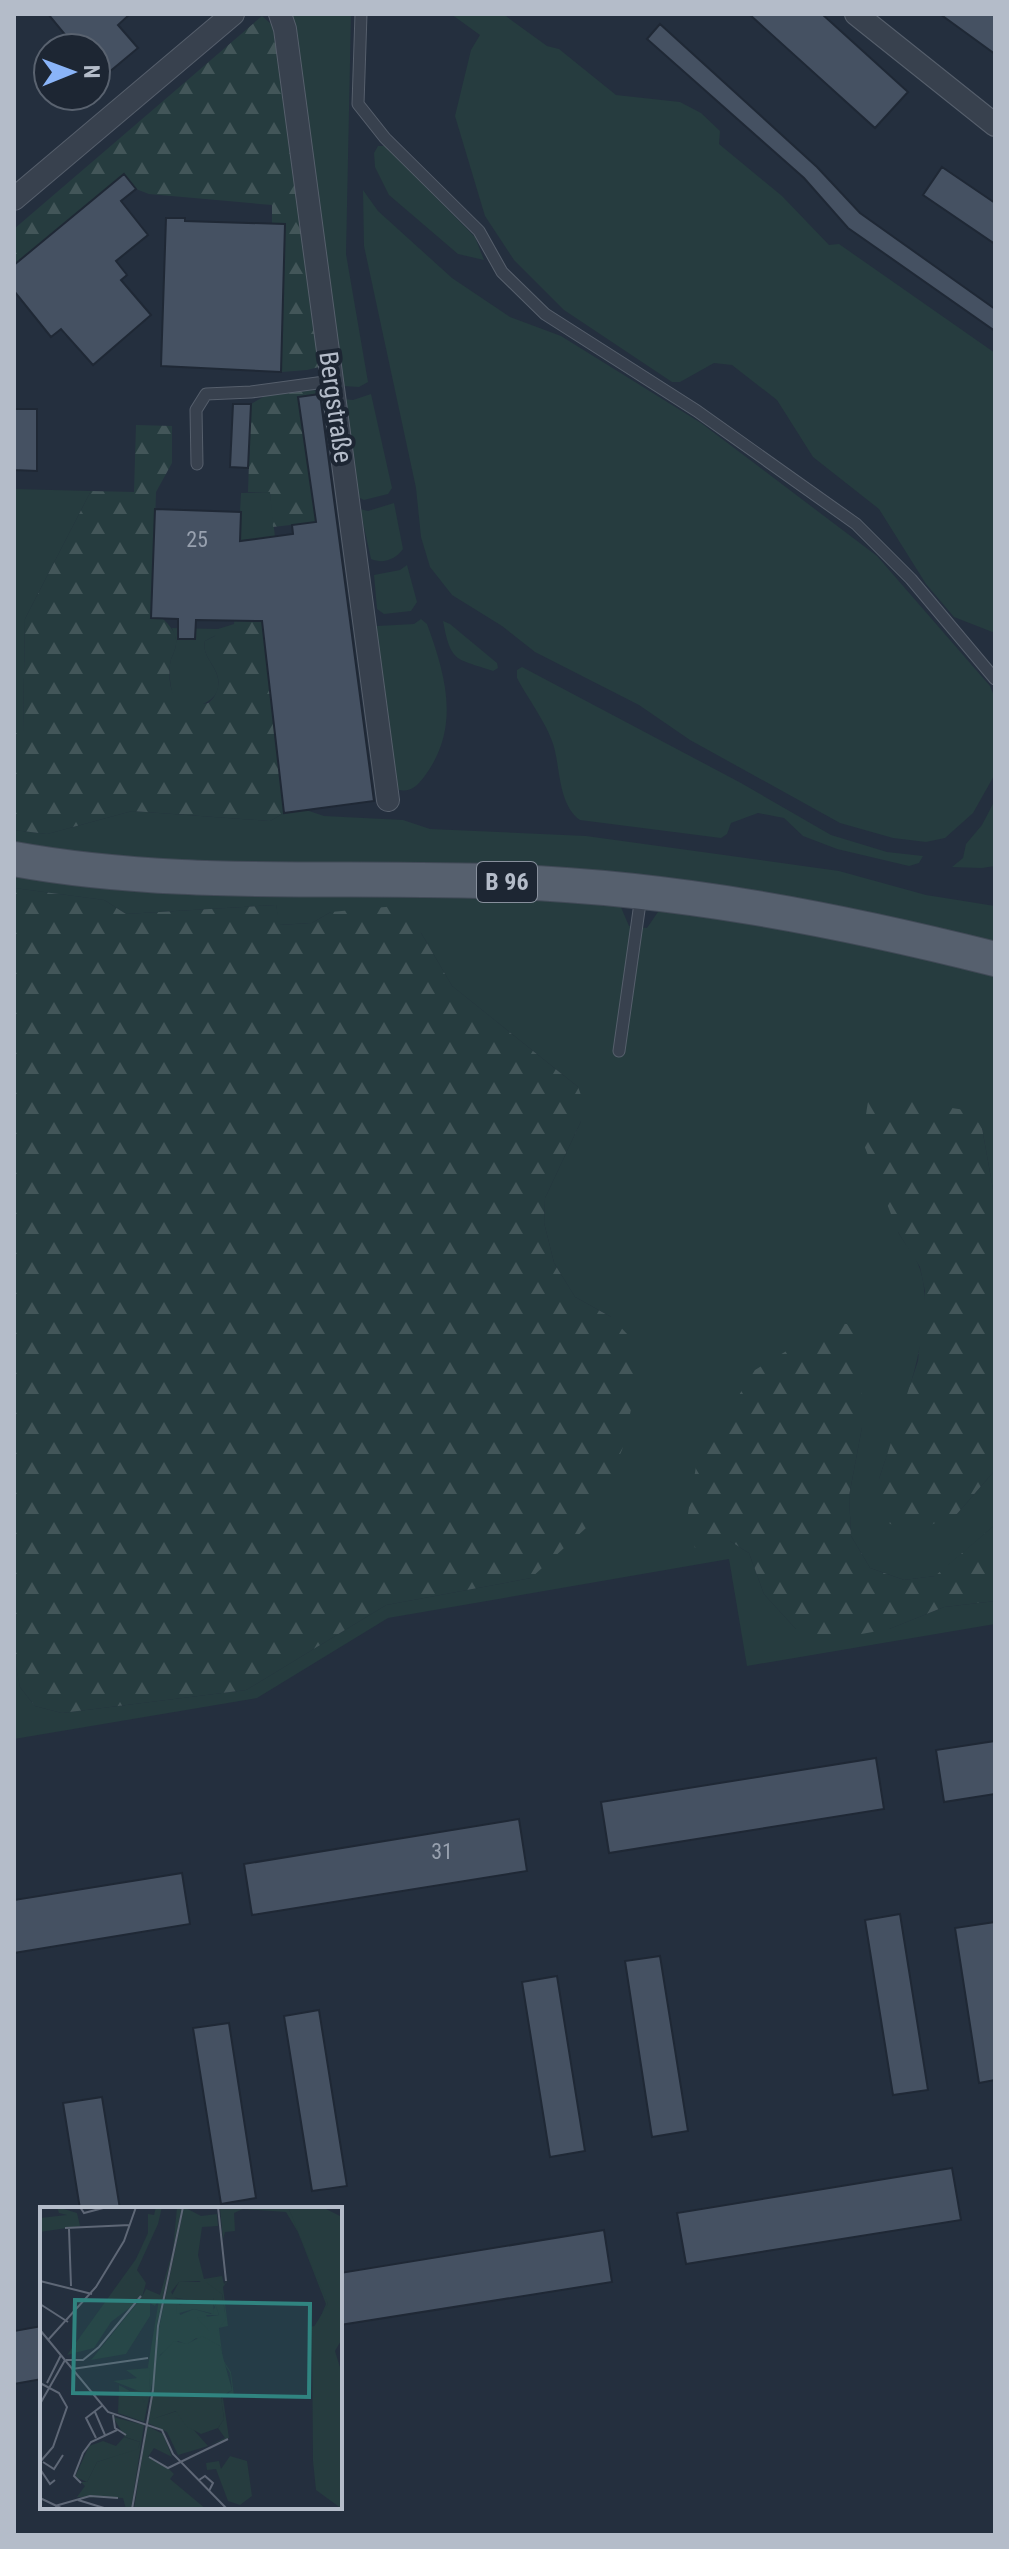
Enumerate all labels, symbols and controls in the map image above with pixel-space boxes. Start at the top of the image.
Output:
north arrow [32,32,112,112]
text: N [79,65,104,79]
street label: Bergstraße [313,349,359,465]
house number: 25 [186,527,208,552]
road number: B 96 [477,862,537,902]
house number: 31 [431,1839,453,1864]
inset map [40,2207,342,2509]

